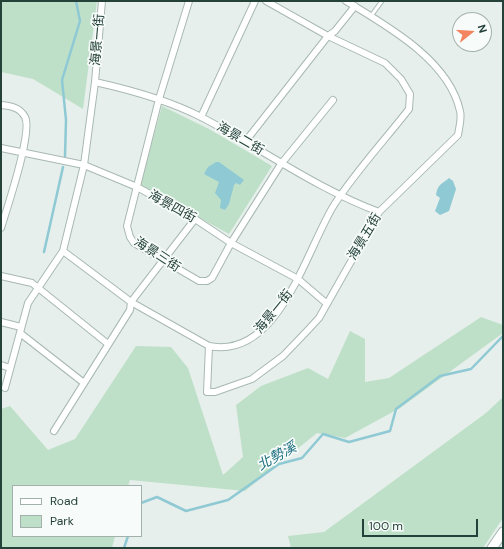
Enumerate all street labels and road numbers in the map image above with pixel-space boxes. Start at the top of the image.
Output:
street label: 海景一街 [88,13,108,67]
street label: 海景二街 [214,119,266,159]
street label: 海景四街 [145,188,199,226]
street label: 海景五街 [345,211,385,263]
street label: 海景三街 [131,234,183,276]
street label: 海景一街 [252,287,296,337]

